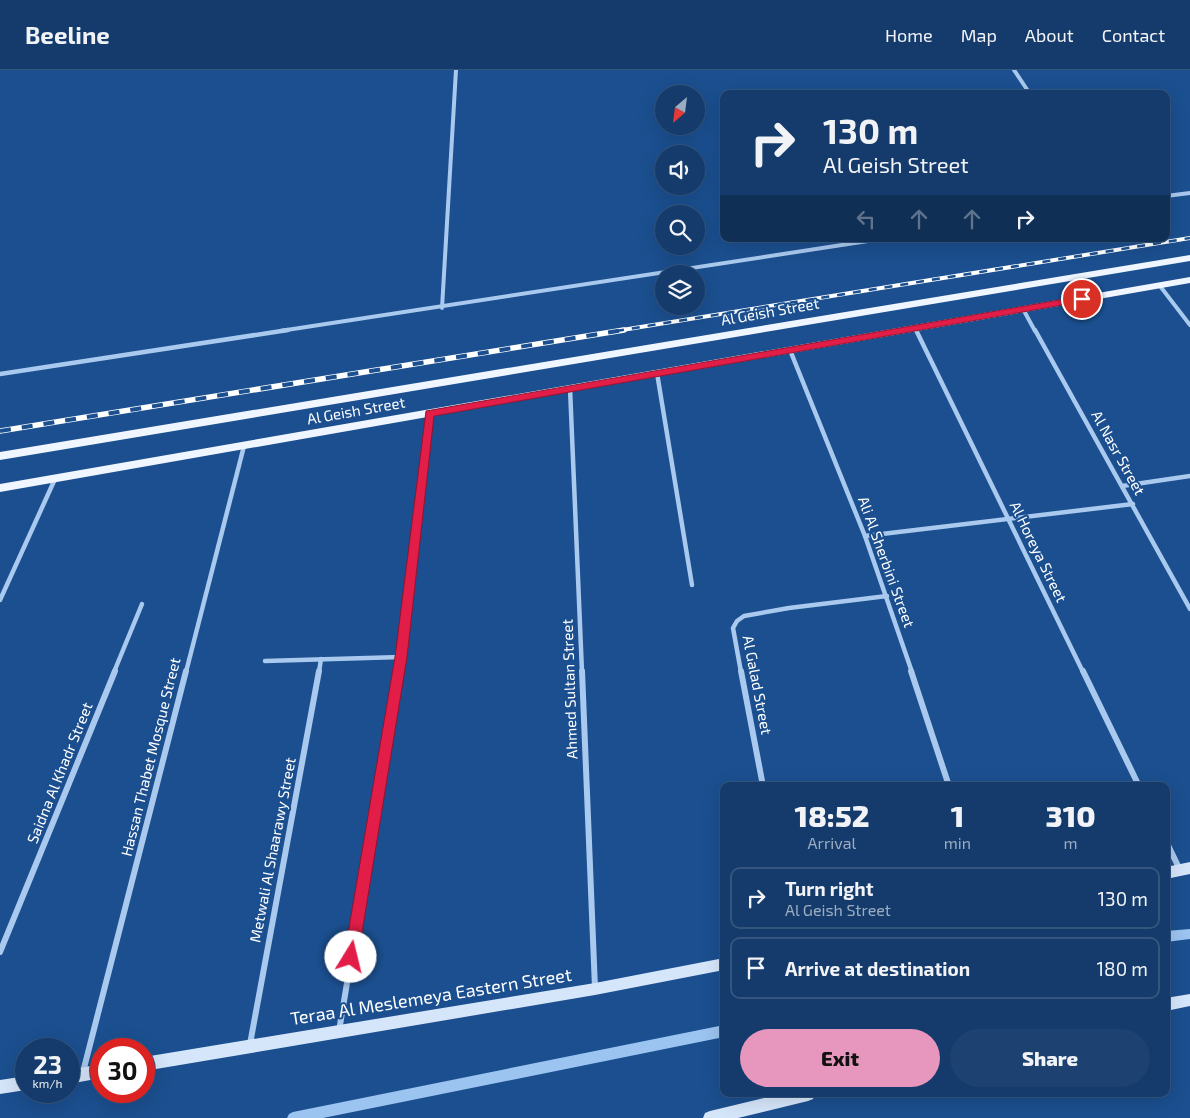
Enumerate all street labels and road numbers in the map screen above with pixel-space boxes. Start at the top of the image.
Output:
street label: Al Geish Street [719,293,821,329]
street label: Al Geish Street [305,392,407,428]
street label: Al Nasr Street [1088,407,1150,498]
street label: Ali Al Sherbini Street [855,494,919,630]
street label: Al Horeya Street [1007,498,1071,605]
street label: Ahmed Sultan Street [558,618,580,759]
street label: Al Galad Street [740,634,776,736]
street label: Hassan Thabet Mosque Street [117,655,184,858]
street label: Saidna Al Khadr Street [22,699,96,846]
street label: Metwali Al Shaarawy Street [245,755,299,944]
street label: Teraa Al Meslemeya Eastern Street [289,963,573,1029]

